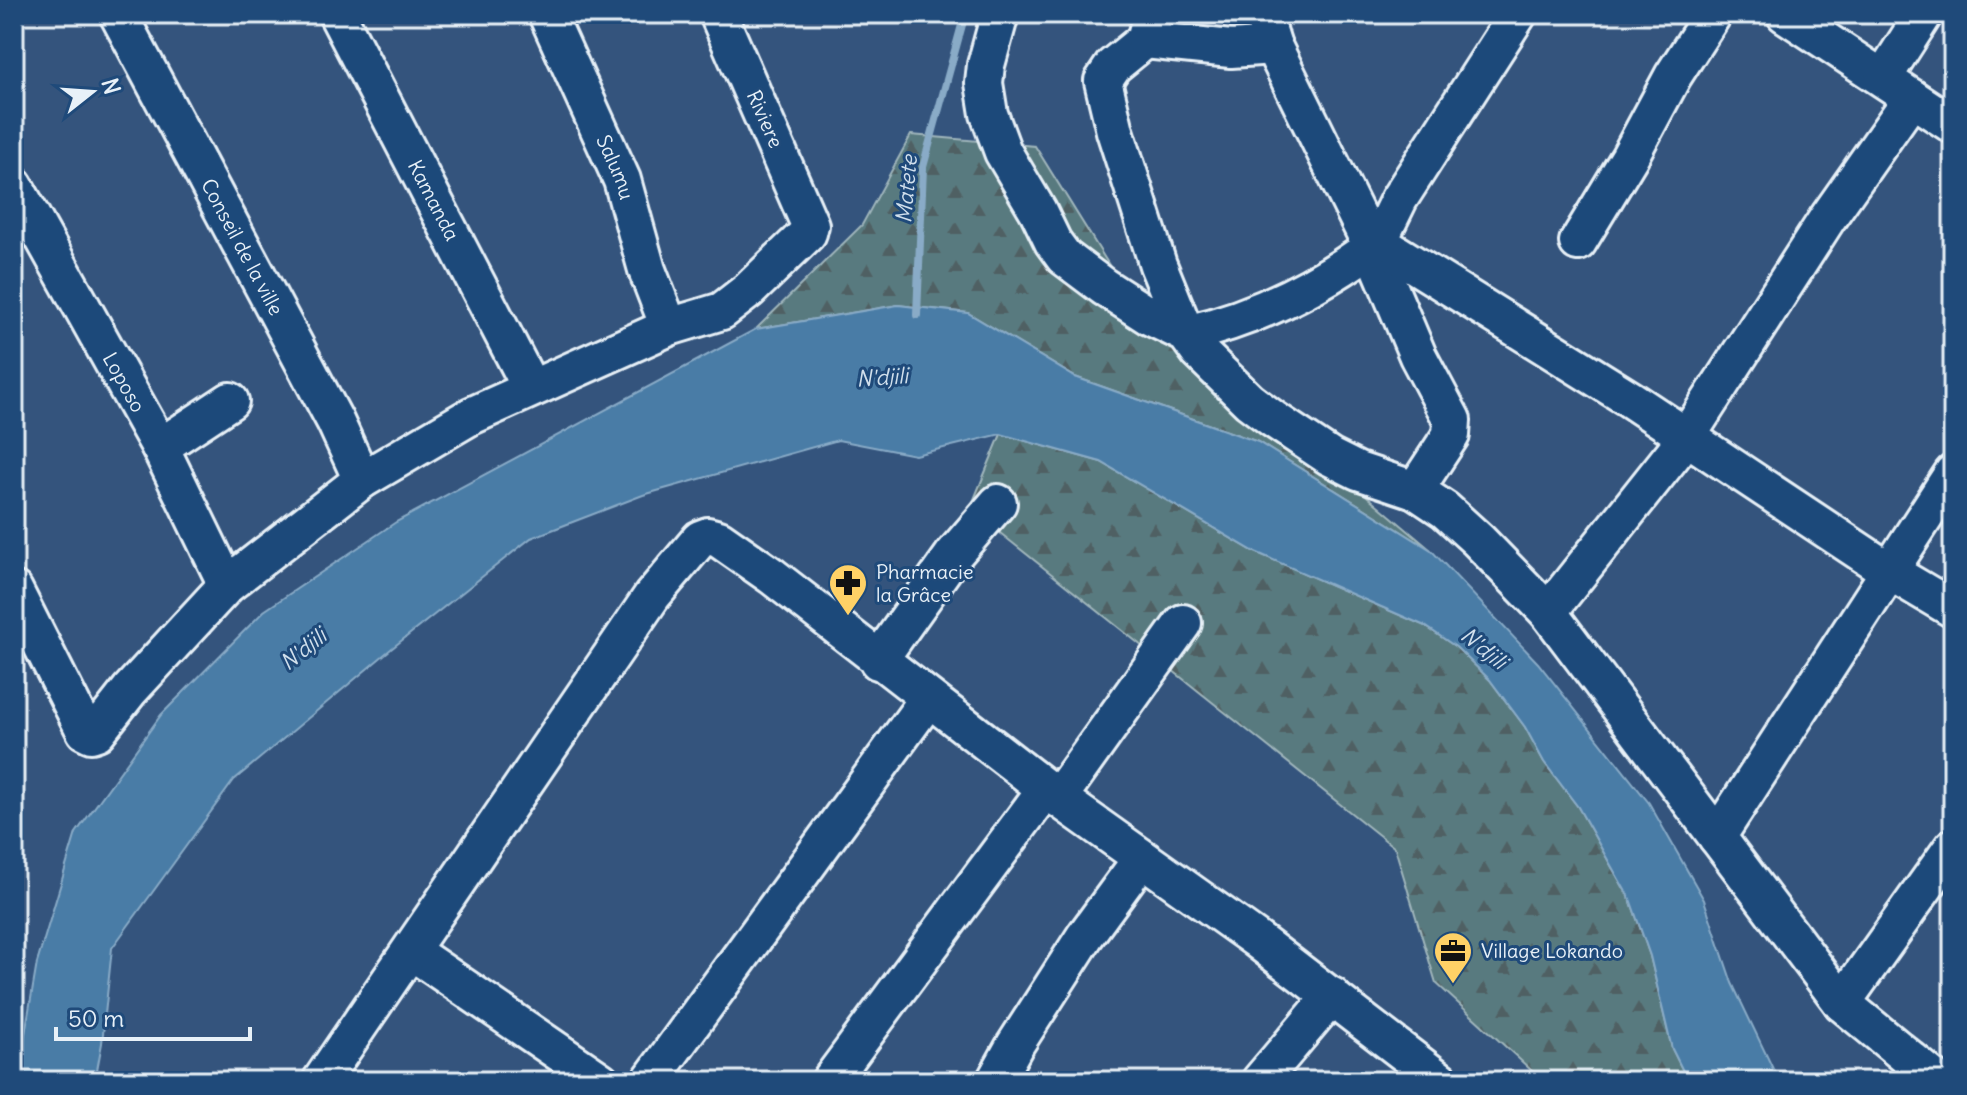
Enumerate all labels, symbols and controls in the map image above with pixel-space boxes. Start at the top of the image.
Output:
north arrow [52,52,132,132]
text: N [96,75,127,98]
street label: Riviere [742,86,789,152]
street label: Salumu [591,131,640,202]
water label: Matete [889,152,923,224]
street label: Kamanda [403,156,465,245]
street label: Conseil de la ville [196,174,289,319]
street label: Loposo [98,348,151,417]
water label: N'djili [855,361,912,393]
place label: Pharmacie la Grâce [876,559,973,607]
pharmacy icon: Pharmacie la Grâce [827,562,869,617]
water label: N'djili [274,620,334,676]
water label: N'djili [1455,621,1515,677]
office icon: Village Lokando [1432,930,1474,985]
place label: Village Lokando [1481,938,1623,963]
scale bar [56,991,250,1041]
text: 50 m [68,1003,124,1033]

